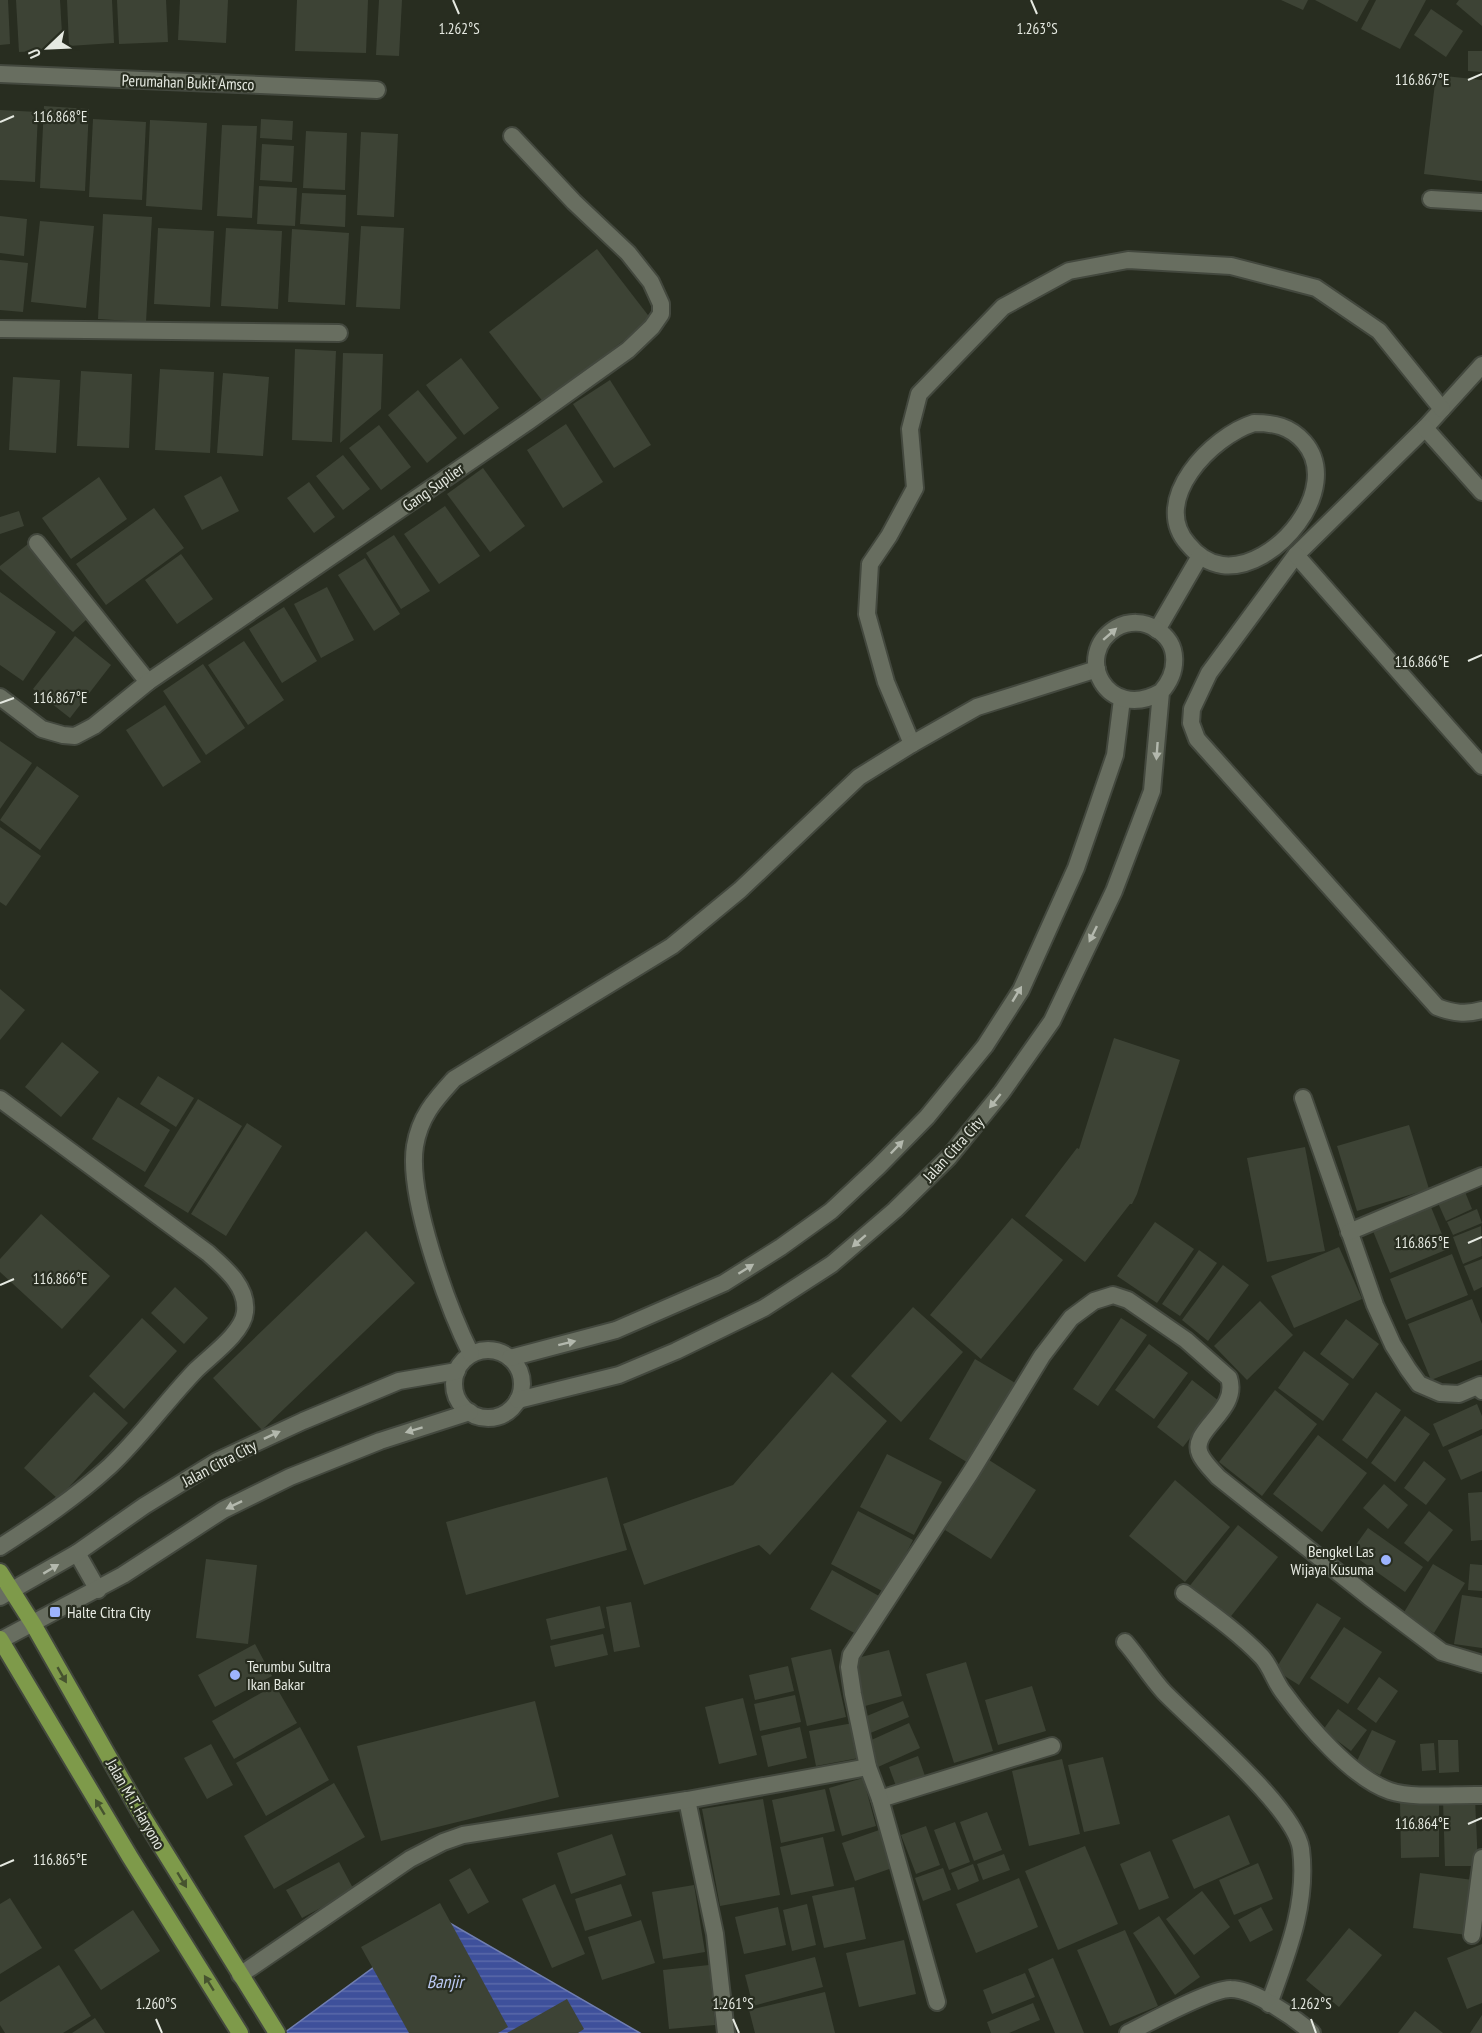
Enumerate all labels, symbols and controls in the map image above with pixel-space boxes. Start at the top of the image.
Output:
north arrow [18,18,78,78]
text: 1.262°S [438,19,480,38]
text: 1.263°S [1016,19,1058,38]
text: U [23,46,45,62]
street label: Perumahan Bukit Amsco [121,70,255,94]
text: 116.867°E [1395,70,1449,89]
text: 116.868°E [33,107,87,126]
street label: Gang Suplier [398,458,468,515]
one-way arrow [1102,628,1117,641]
text: 116.866°E [1395,652,1449,671]
text: 116.867°E [33,688,87,707]
one-way arrow [1152,741,1161,760]
one-way arrow [1089,925,1098,942]
one-way arrow [1012,986,1023,1002]
one-way arrow [988,1093,1001,1109]
street label: Jalan Citra City [918,1112,988,1187]
one-way arrow [890,1140,904,1154]
text: 116.865°E [1395,1233,1449,1252]
one-way arrow [852,1234,867,1247]
one-way arrow [738,1264,754,1275]
text: 116.866°E [33,1269,87,1288]
one-way arrow [558,1337,576,1347]
one-way arrow [405,1426,423,1435]
one-way arrow [263,1431,280,1440]
street label: Jalan Citra City [178,1435,260,1491]
one-way arrow [226,1500,243,1509]
place label: Bengkel Las Wijaya Kusuma [1290,1541,1374,1579]
marker: Bengkel Las Wijaya Kusuma [1379,1553,1393,1567]
one-way arrow [43,1563,59,1574]
place label: Halte Citra City [67,1602,150,1622]
marker: Halte Citra City [48,1605,62,1619]
place label: Terumbu Sultra Ikan Bakar [247,1656,331,1694]
one-way arrow [57,1667,67,1684]
marker: Terumbu Sultra Ikan Bakar [228,1668,242,1682]
street label: Jalan M.T. Haryono [102,1754,170,1853]
one-way arrow [95,1799,106,1815]
text: 116.864°E [1395,1814,1449,1833]
text: 116.865°E [33,1850,87,1869]
one-way arrow [176,1872,187,1888]
water label: Banjir [427,1970,466,1993]
one-way arrow [203,1975,214,1991]
text: 1.260°S [135,1994,177,2013]
text: 1.261°S [712,1994,754,2013]
text: 1.262°S [1290,1994,1332,2013]

